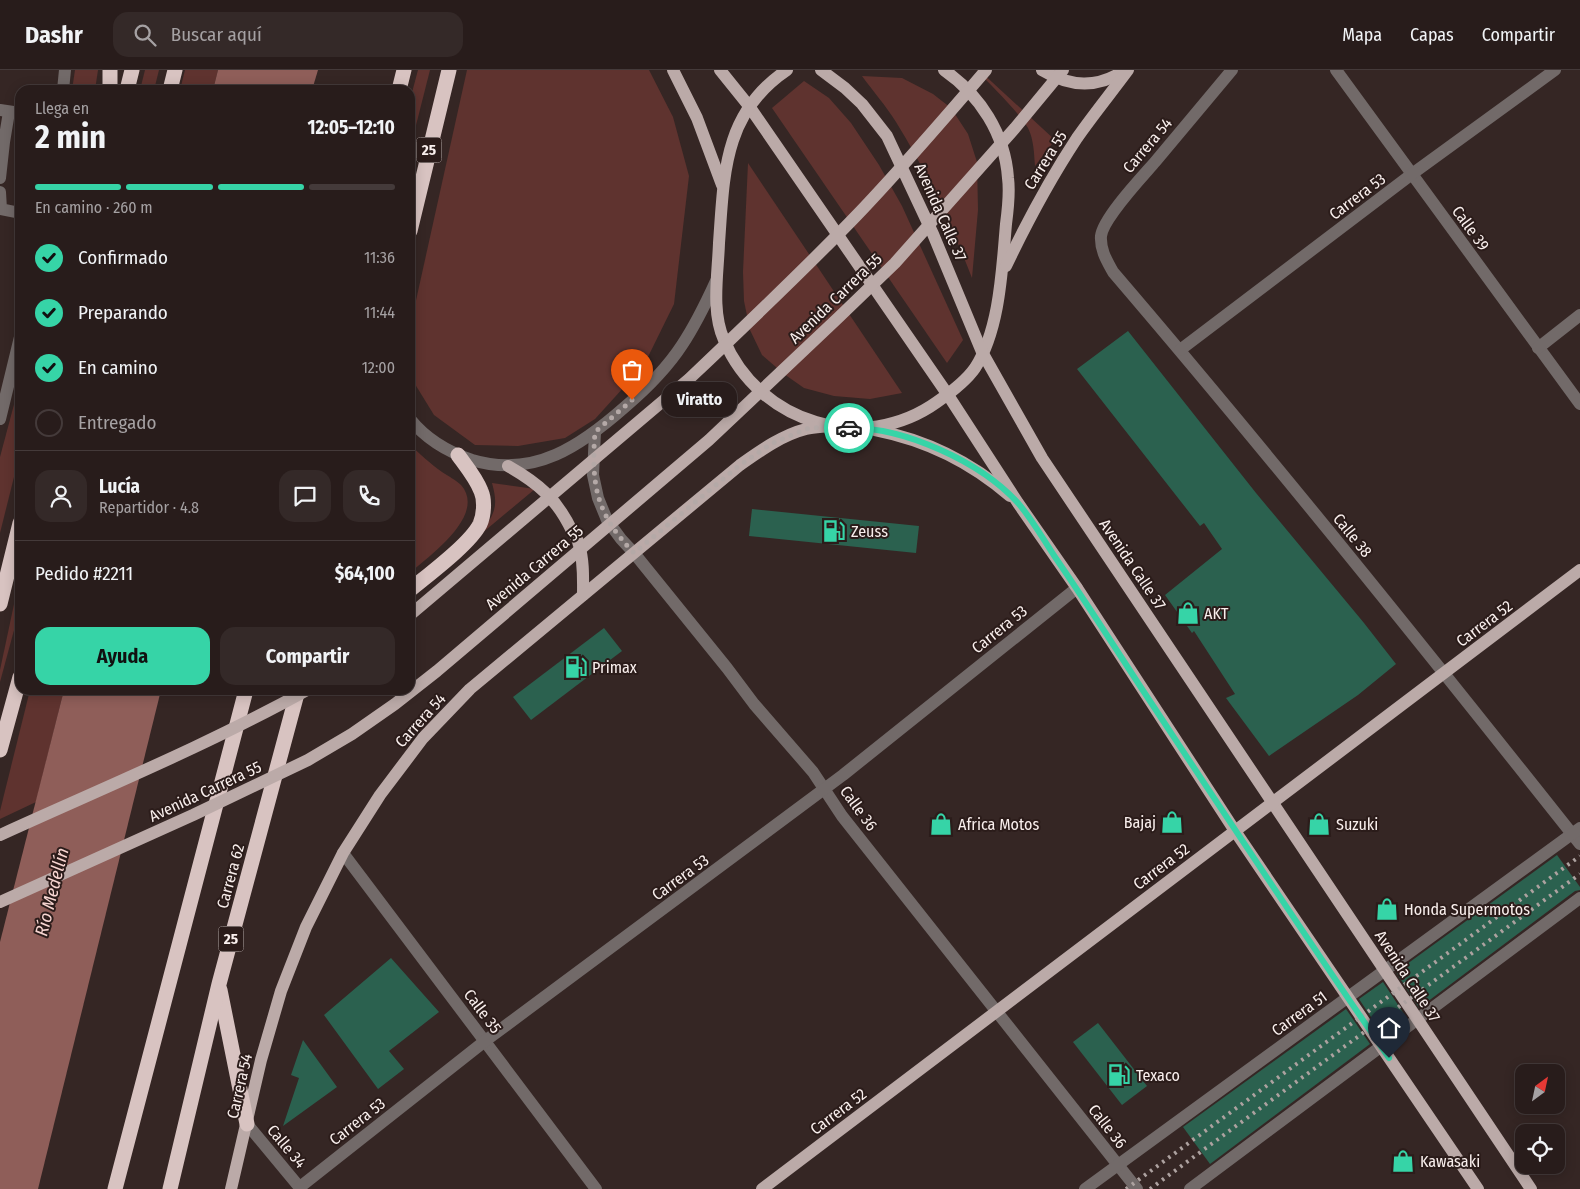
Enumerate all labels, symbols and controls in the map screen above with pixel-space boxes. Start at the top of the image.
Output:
search box [113,12,463,57]
text: Dashr [25,21,83,49]
icon: search [131,21,159,49]
text: Buscar aquí [171,23,262,46]
text: Mapa [1342,24,1382,46]
text: Capas [1410,24,1454,46]
text: Compartir [1482,24,1555,46]
text: Llega en [35,99,89,118]
street label: Carrera 54 [1119,114,1176,177]
text: 12:05–12:10 [307,116,395,139]
text: 2 min [35,118,106,156]
street label: Carrera 55 [1020,127,1071,193]
road number: 25 [416,138,442,162]
street label: Avenida Calle 37 [910,160,971,265]
street label: Carrera 53 [1325,169,1389,224]
text: En camino · 260 m [35,198,153,217]
street label: Calle 39 [1448,202,1493,254]
icon: check [35,244,63,272]
text: Confirmado [78,246,168,269]
text: 11:36 [364,248,395,267]
street label: Avenida Carrera 55 [785,249,886,347]
icon: check [35,299,63,327]
text: Preparando [78,301,168,324]
text: 11:44 [364,303,395,322]
pin [611,349,653,400]
icon: check [35,354,63,382]
text: En camino [78,356,158,379]
icon: bag [618,356,646,384]
text: 12:00 [362,358,395,377]
callout: Viratto [662,382,737,418]
text: Viratto [677,390,722,409]
courier [824,403,874,453]
text: Entregado [78,411,157,434]
icon: car [835,414,863,442]
button: person [35,470,87,522]
button: chat [279,470,331,522]
button: phone [343,470,395,522]
text: Lucía [99,475,140,498]
text: Repartidor · 4.8 [99,498,199,517]
street label: Calle 38 [1329,510,1376,561]
street label: Avenida Calle 37 [1095,515,1170,614]
fuel station icon: Zeuss [821,518,847,544]
street label: Avenida Carrera 55 [482,521,587,614]
place label: Zeuss [851,522,888,541]
text: Pedido #2211 [35,562,133,585]
text: $64,100 [335,562,395,585]
street label: Carrera 52 [1452,596,1516,651]
shop icon: AKT [1175,600,1201,626]
street label: Carrera 53 [968,601,1031,657]
place label: AKT [1204,604,1229,623]
button: Ayuda [35,627,210,685]
button: Compartir [220,627,395,685]
fuel station icon: Primax [563,654,589,680]
place label: Primax [592,658,637,677]
street label: Carrera 54 [391,689,450,751]
street label: Avenida Carrera 55 [146,757,264,826]
street label: Calle 36 [836,782,881,834]
shop icon: Bajaj [1159,809,1185,835]
shop icon: Africa Motos [928,811,954,837]
shop icon: Suzuki [1306,811,1332,837]
place label: Bajaj [1124,813,1156,832]
place label: Africa Motos [958,815,1039,834]
place label: Suzuki [1336,815,1378,834]
street label: Carrera 52 [1129,839,1193,894]
street label: Carrera 62 [213,842,248,910]
water label: Río Medellín [30,845,74,939]
street label: Carrera 53 [648,850,712,904]
shop icon: Honda Supermotos [1374,896,1400,922]
place label: Honda Supermotos [1404,900,1530,919]
road number: 25 [218,926,244,952]
street label: Avenida Calle 37 [1371,927,1445,1026]
street label: Calle 35 [460,986,505,1037]
street label: Carrera 51 [1268,987,1331,1040]
pin [1368,1007,1410,1058]
icon: home [1375,1014,1403,1042]
street label: Carrera 54 [223,1051,256,1121]
fuel station icon: Texaco [1106,1062,1132,1088]
north arrow [1515,1064,1565,1114]
map controls [1515,1064,1565,1174]
place label: Texaco [1136,1066,1180,1085]
street label: Carrera 52 [806,1084,870,1139]
street label: Carrera 53 [326,1094,389,1149]
street label: Calle 36 [1084,1100,1131,1152]
street label: Calle 34 [263,1121,310,1172]
button: locate [1515,1124,1565,1174]
shop icon: Kawasaki [1390,1148,1416,1174]
place label: Kawasaki [1420,1152,1480,1171]

